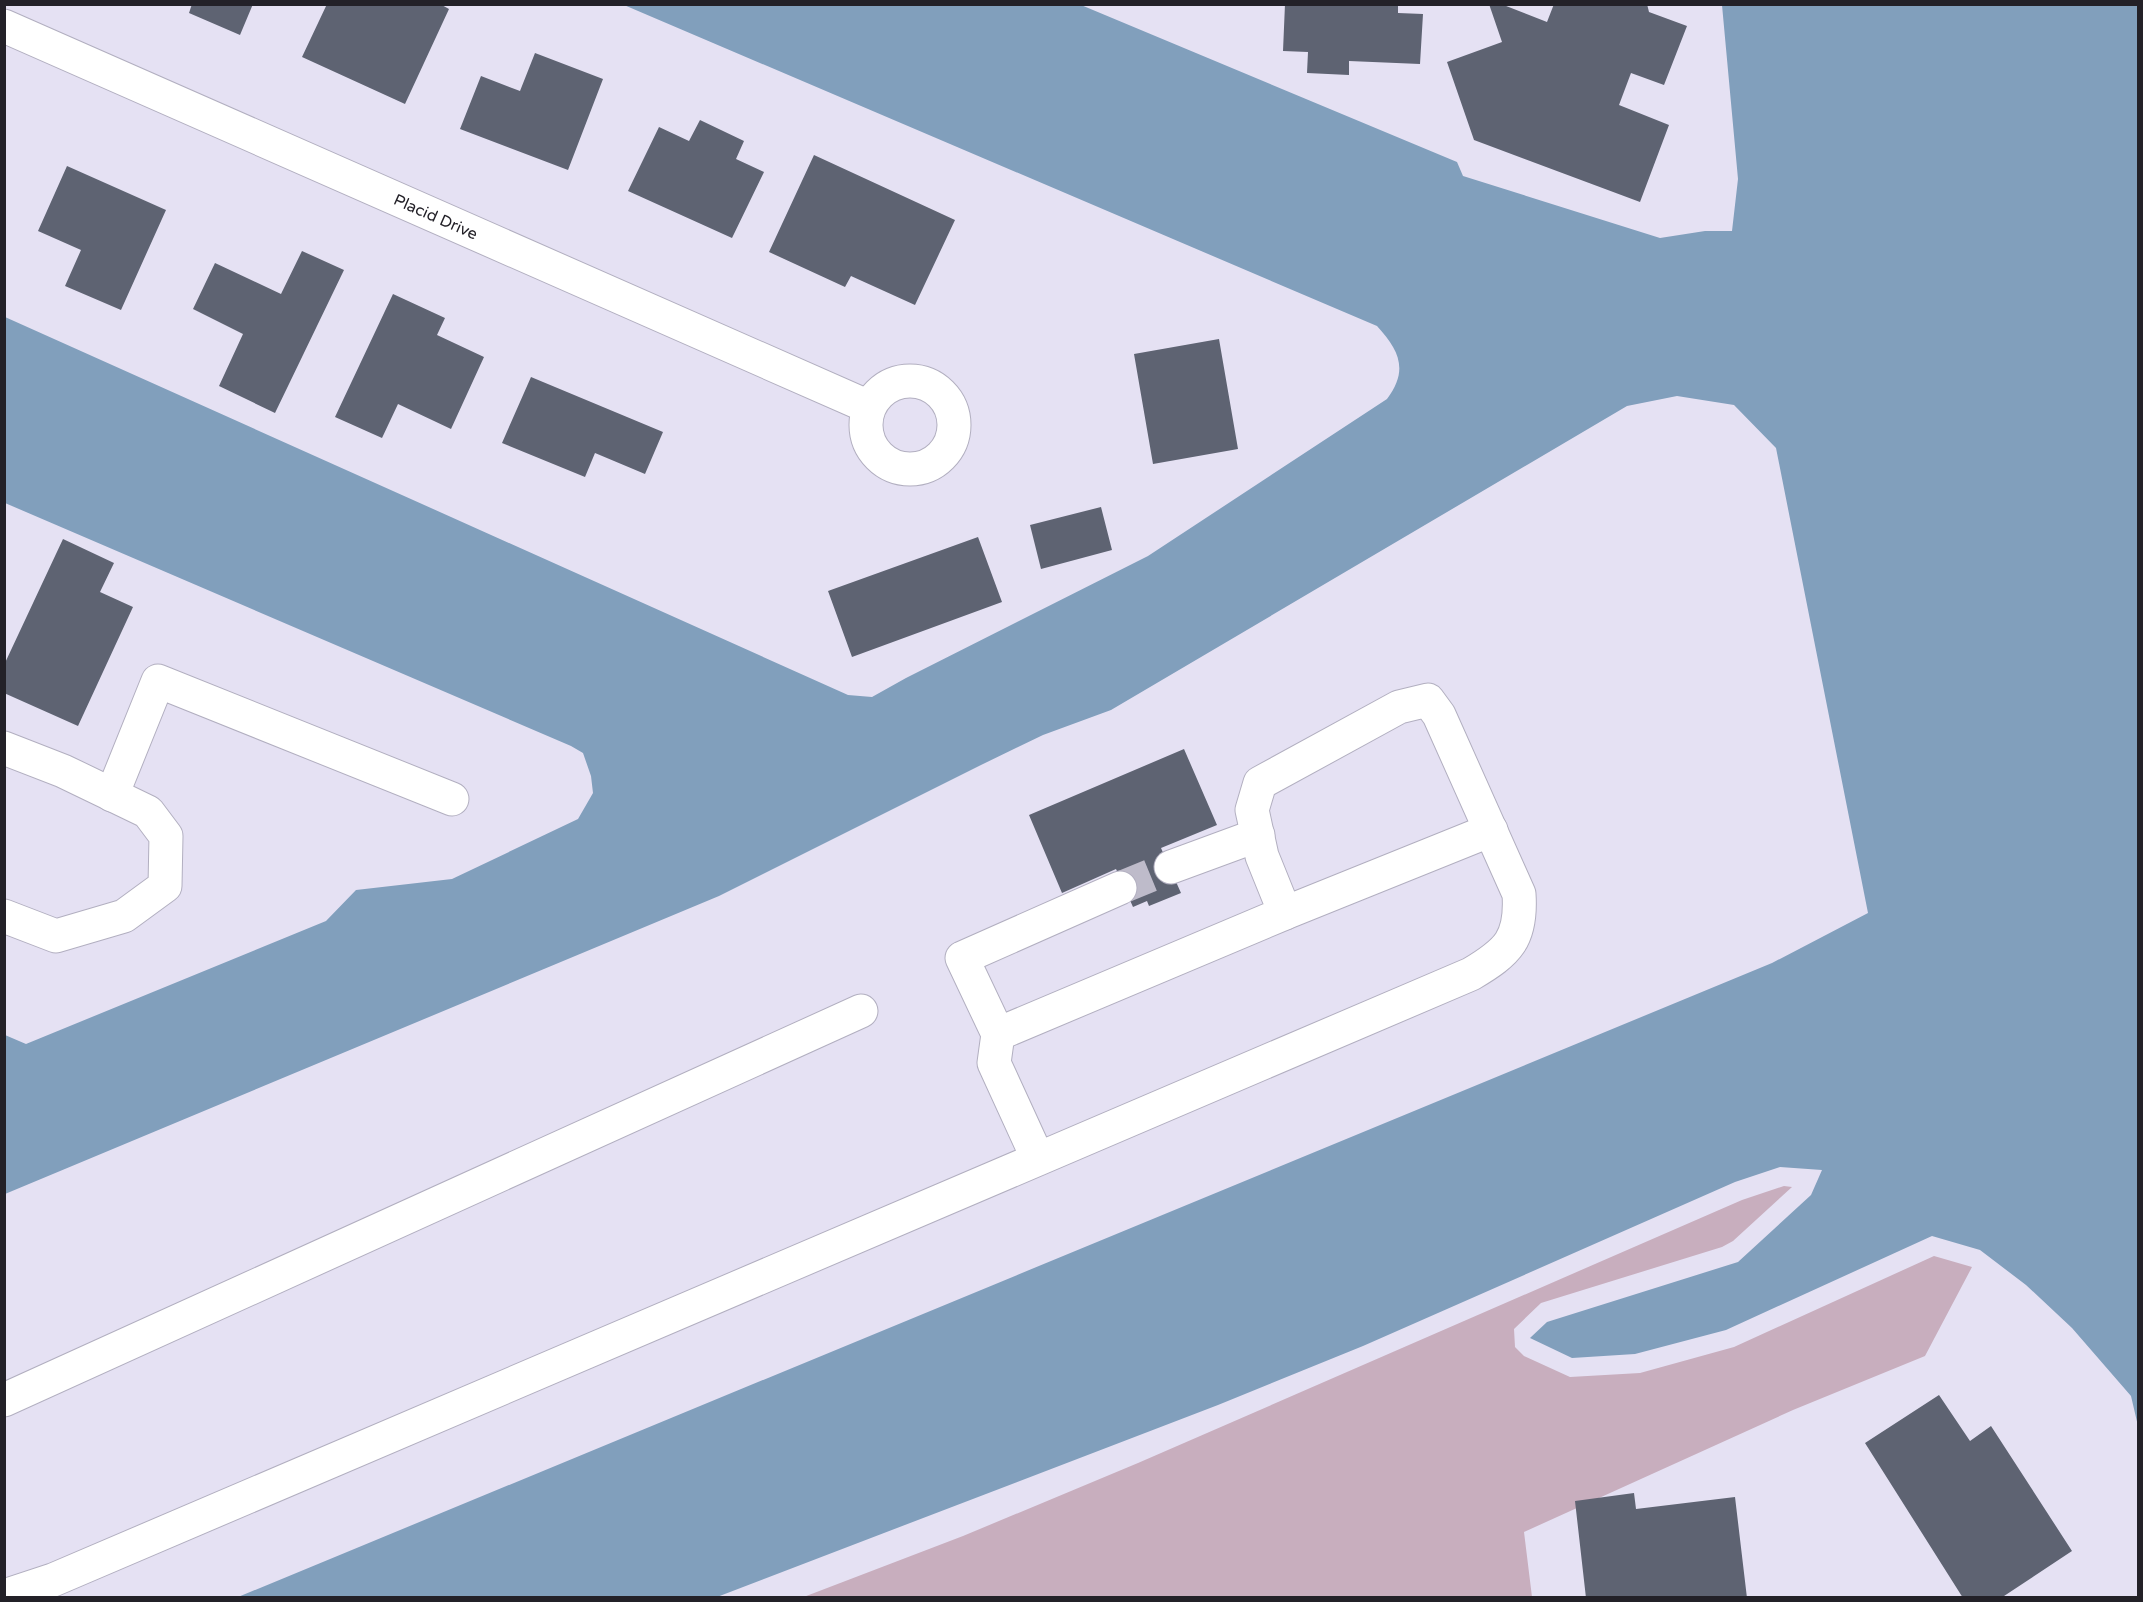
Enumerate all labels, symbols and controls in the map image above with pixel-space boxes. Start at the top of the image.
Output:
street label: Placid Drive [390,190,481,244]

